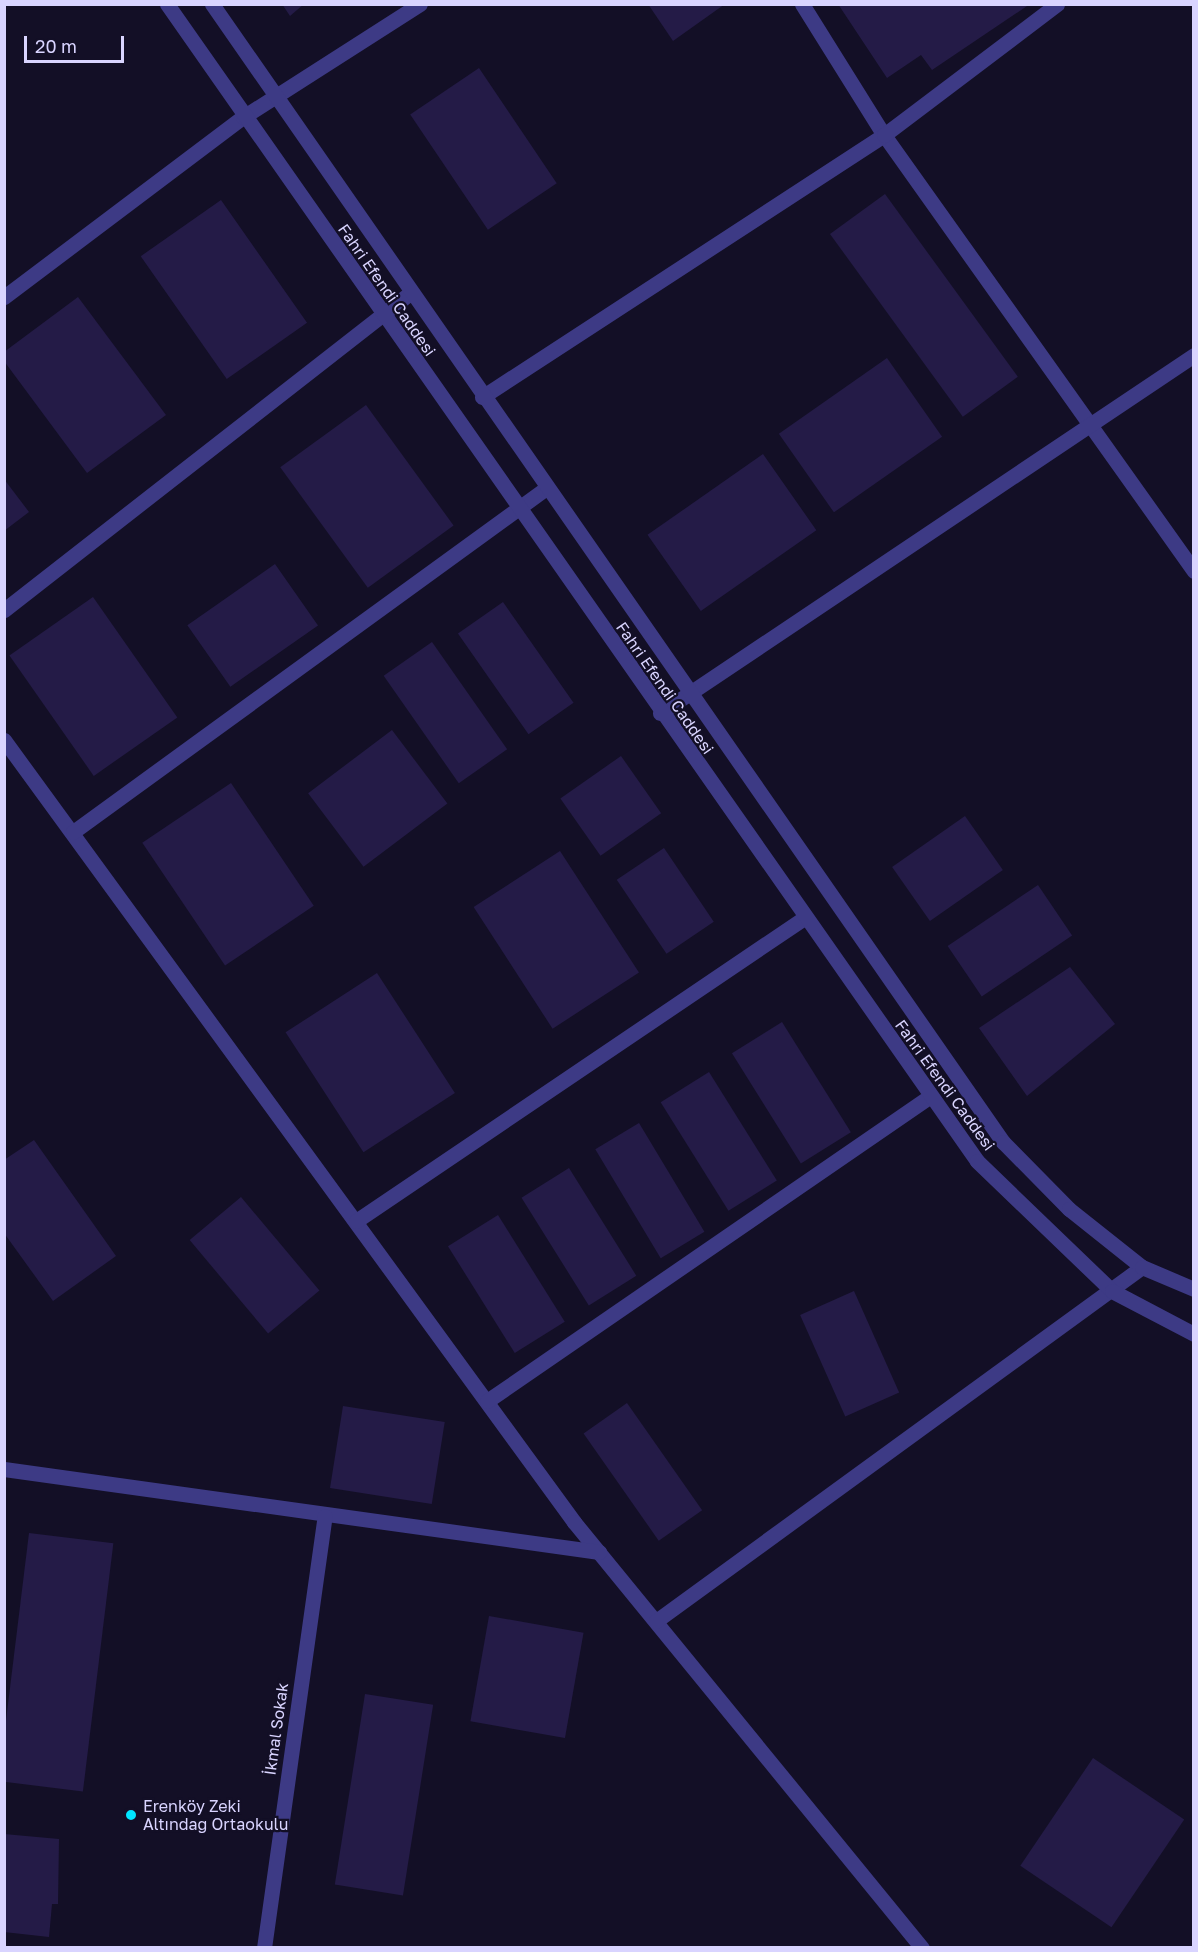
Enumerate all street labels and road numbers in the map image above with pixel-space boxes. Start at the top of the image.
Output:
street label: Fahri Efendi Caddesi [334,220,440,360]
street label: Fahri Efendi Caddesi [612,618,718,758]
street label: Fahri Efendi Caddesi [891,1016,999,1154]
street label: İkmal Sokak [260,1682,292,1776]

